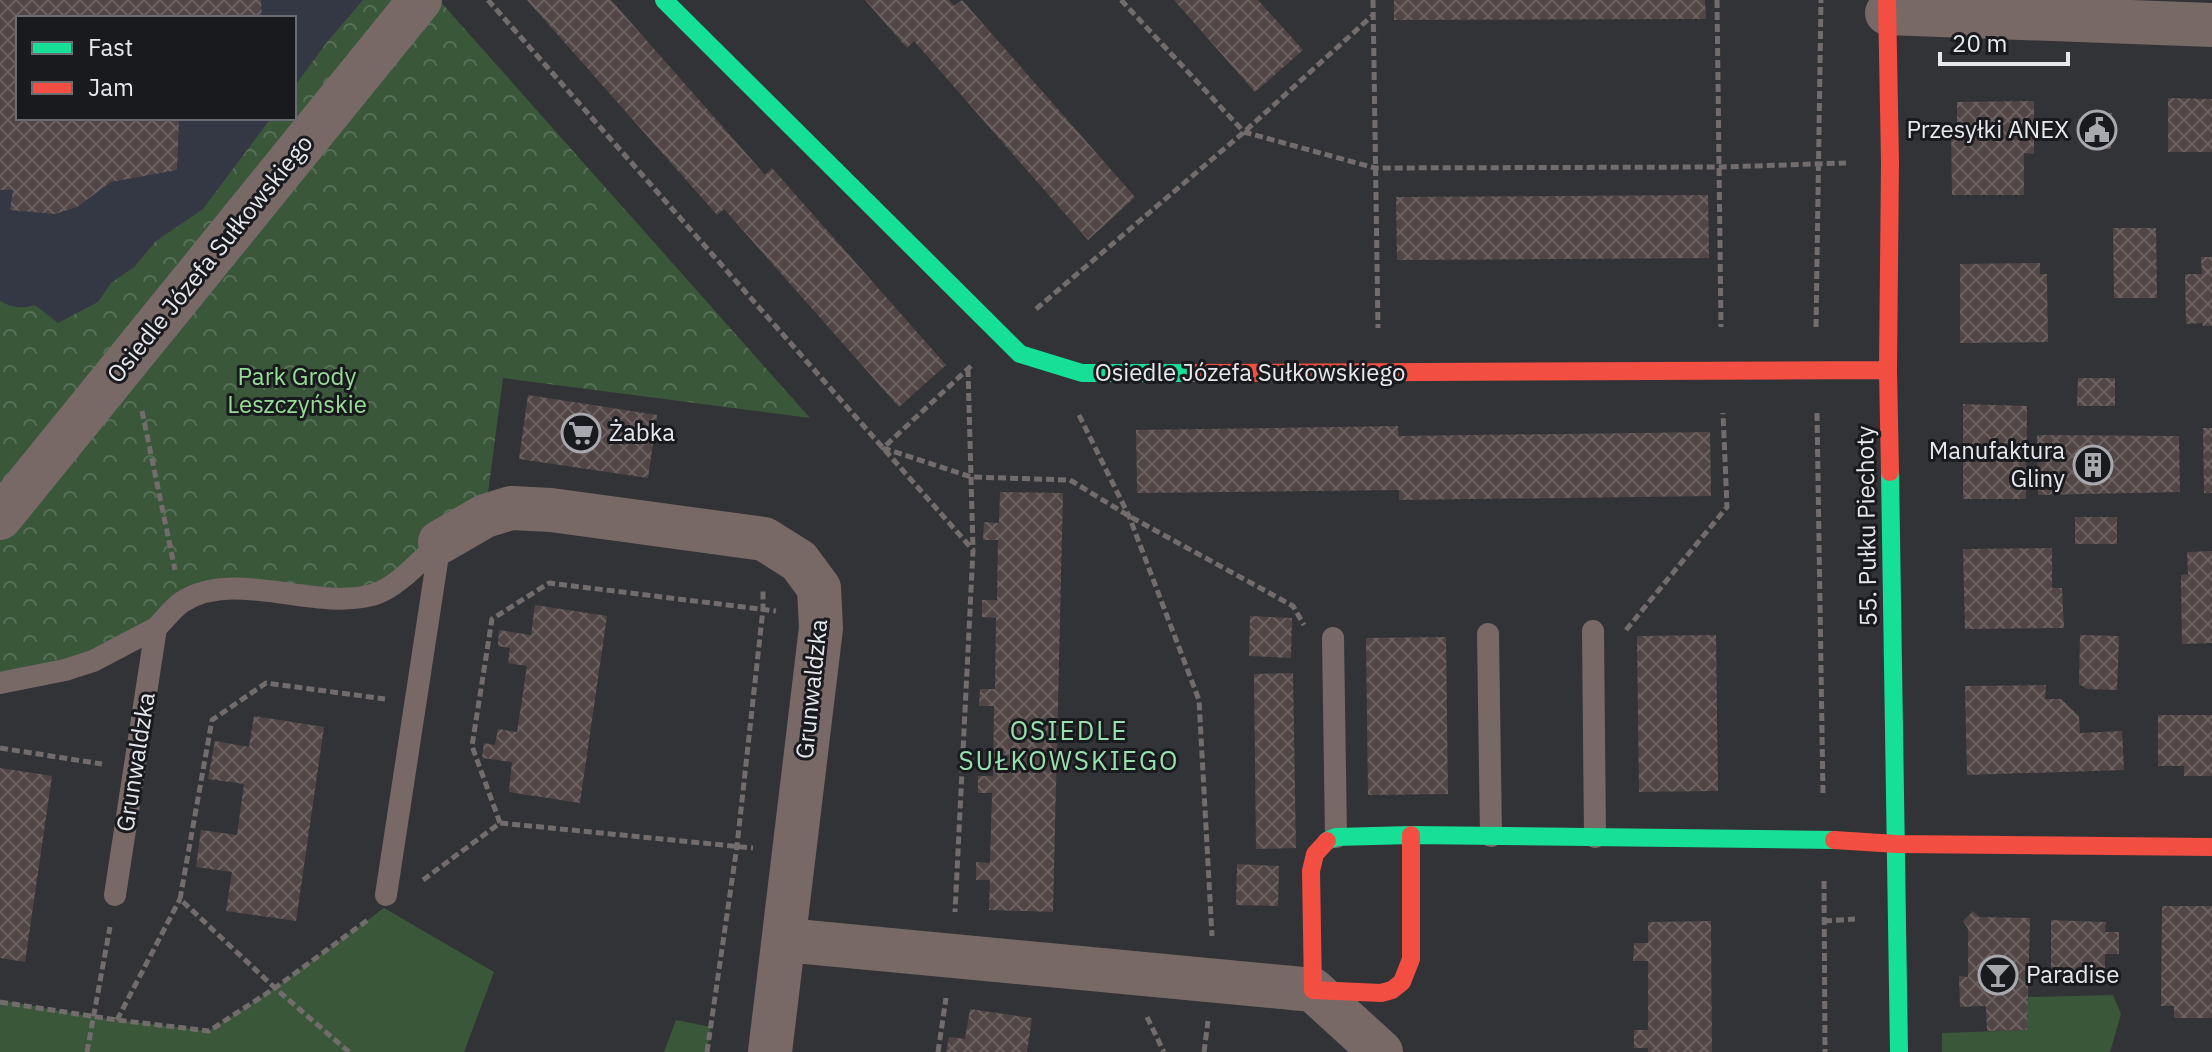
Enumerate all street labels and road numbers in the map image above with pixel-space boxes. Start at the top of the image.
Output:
street label: Osiedle Józefa Sułkowskiego [99,128,319,389]
street label: Osiedle Józefa Sułkowskiego [1095,356,1405,388]
street label: 55. Pułku Piechoty [1848,425,1884,627]
street label: Grunwaldzka [788,617,834,760]
street label: Grunwaldzka [108,690,162,834]

